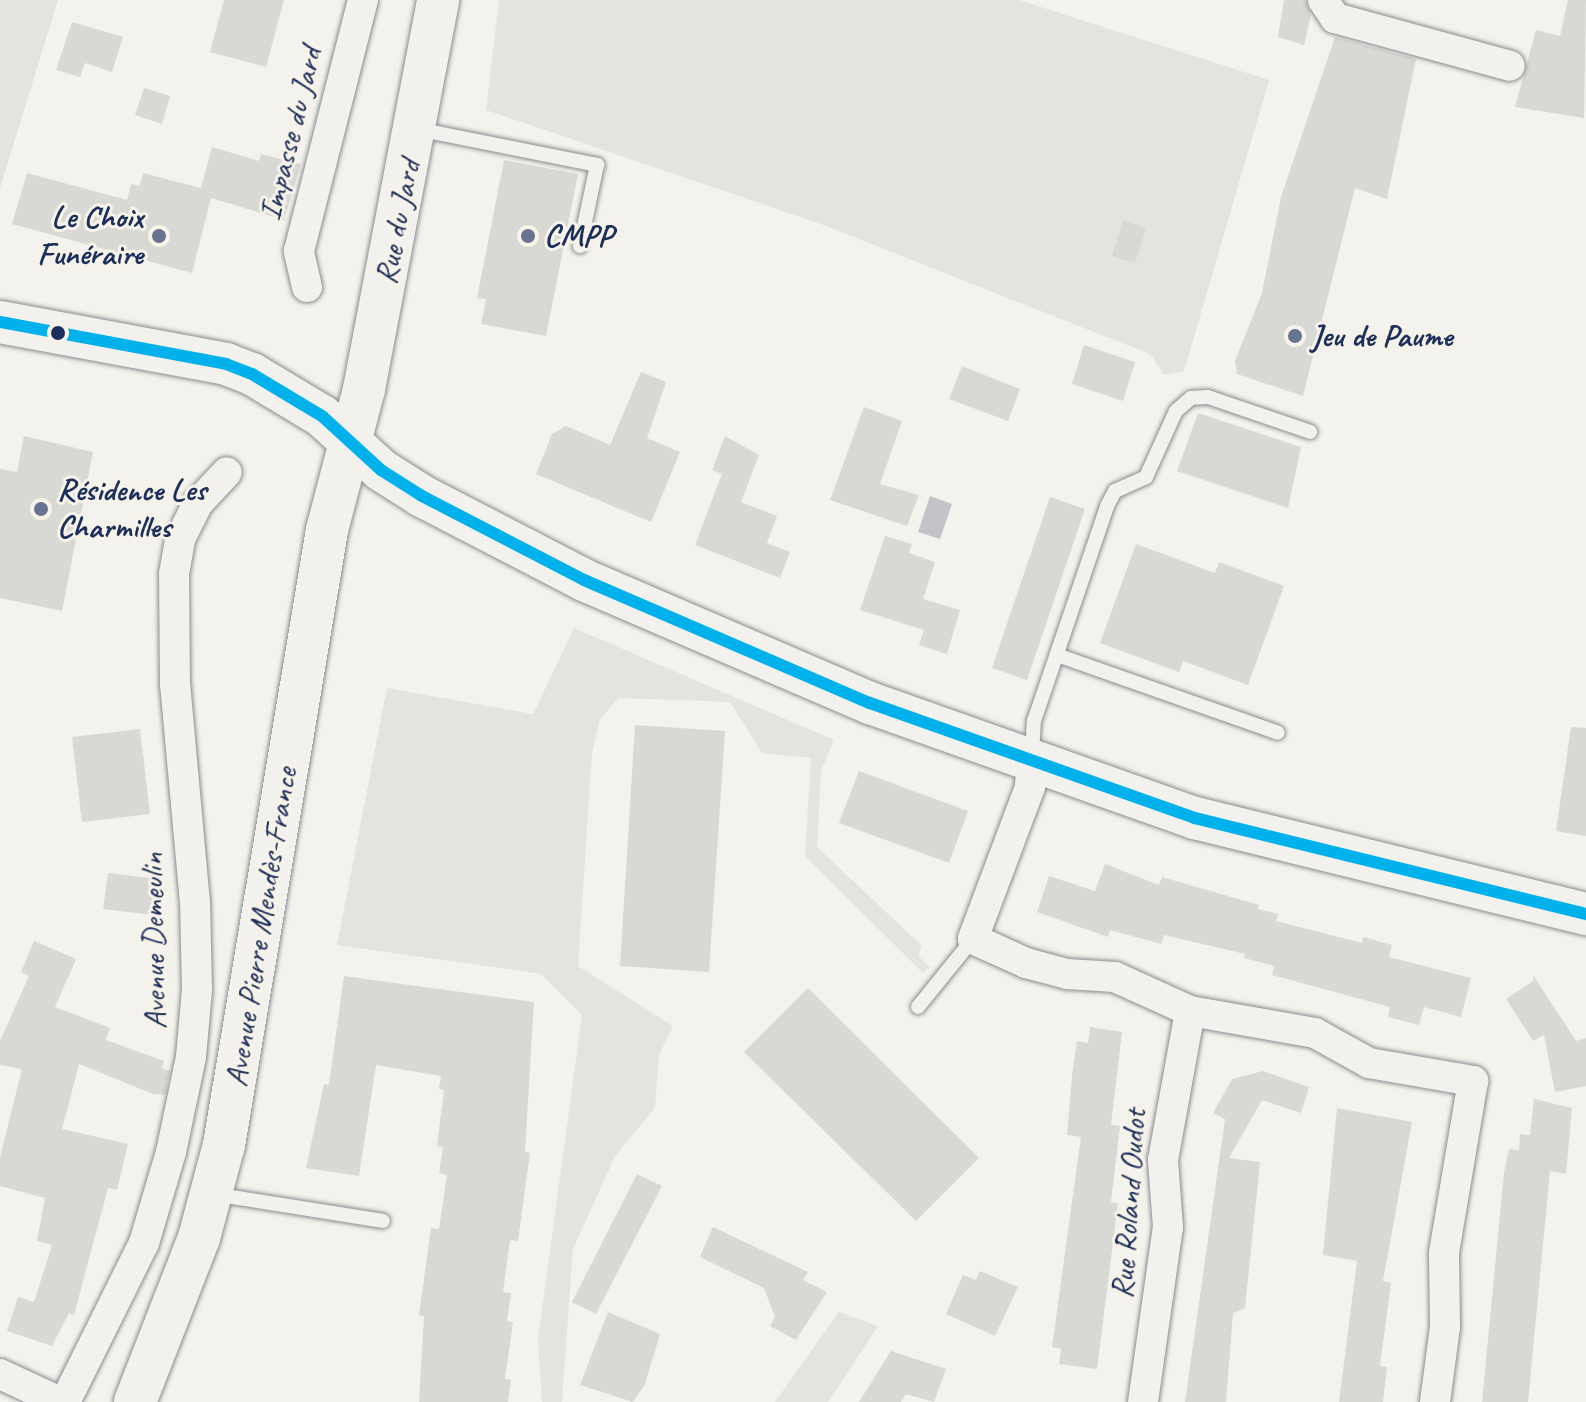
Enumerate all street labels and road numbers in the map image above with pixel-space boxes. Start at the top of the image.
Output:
street label: Impasse du Jard [251,44,331,224]
street label: Rue du Jard [367,157,429,287]
street label: Avenue Pierre Mendès-France [217,765,305,1089]
street label: Avenue Demeulin [133,852,175,1030]
street label: Rue Roland Oudot [1103,1108,1155,1300]

